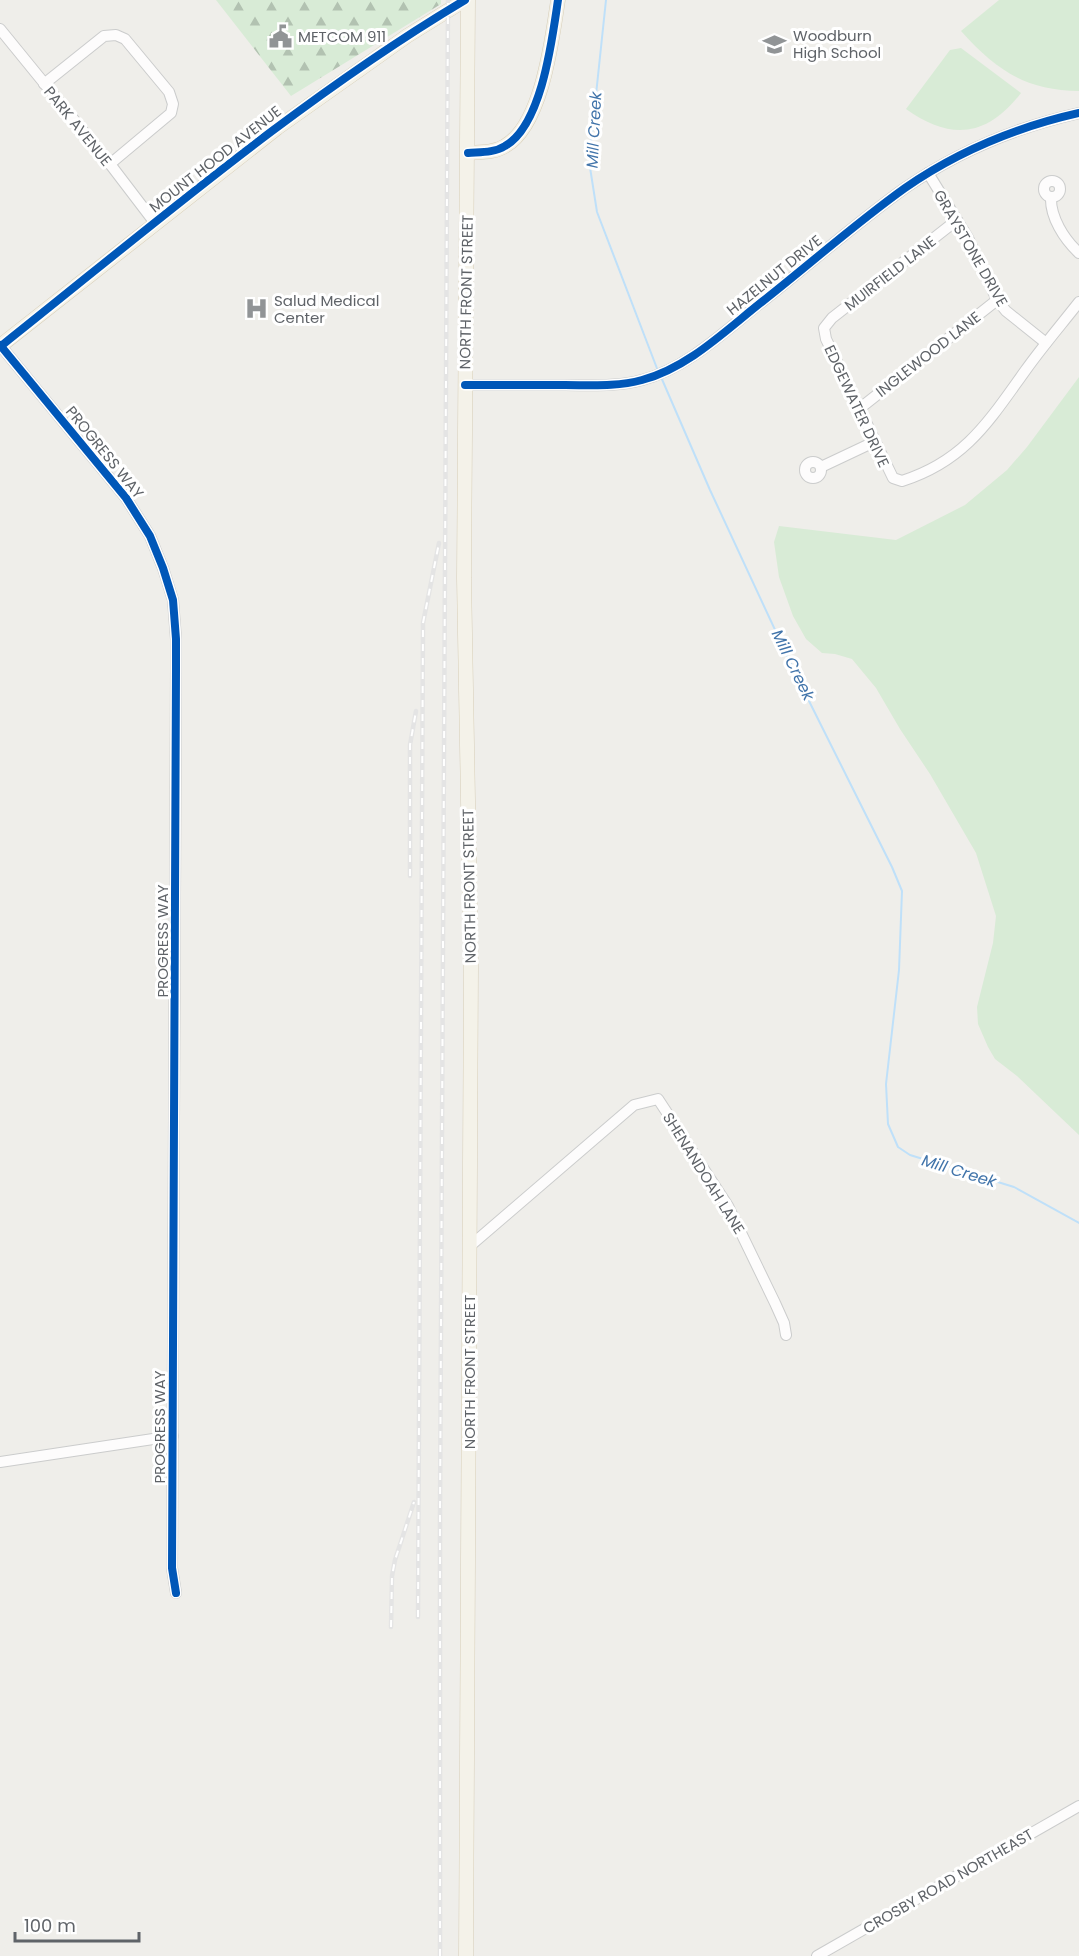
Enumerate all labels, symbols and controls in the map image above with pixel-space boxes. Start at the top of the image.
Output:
public building icon: METCOM 911 [267,23,293,49]
place label: Woodburn High School [793,25,881,63]
place label: METCOM 911 [298,26,386,47]
school or university icon: Woodburn High School [762,31,788,57]
street label: PARK AVENUE [39,82,117,170]
water label: Mill Creek [581,90,608,169]
street label: MOUNT HOOD AVENUE [145,101,285,217]
street label: GRAYSTONE DRIVE [929,186,1013,310]
street label: NORTH FRONT STREET [454,215,478,369]
street label: HAZELNUT DRIVE [722,230,826,320]
street label: MUIRFIELD LANE [840,231,940,315]
place label: Salud Medical Center [274,290,379,328]
hospital icon: Salud Medical Center [243,296,269,322]
street label: INGLEWOOD LANE [871,306,985,402]
street label: EDGEWATER DRIVE [819,341,895,471]
street label: PROGRESS WAY [61,401,149,503]
water label: Mill Creek [766,625,820,705]
street label: NORTH FRONT STREET [457,809,481,963]
street label: PROGRESS WAY [152,884,173,998]
street label: SHENANDOAH LANE [658,1108,750,1238]
water label: Mill Creek [919,1149,1000,1193]
street label: NORTH FRONT STREET [459,1295,480,1449]
street label: PROGRESS WAY [149,1370,170,1484]
street label: CROSBY ROAD NORTHEAST [859,1824,1037,1938]
scale bar [15,1905,140,1943]
text: 100 m [24,1913,76,1938]

